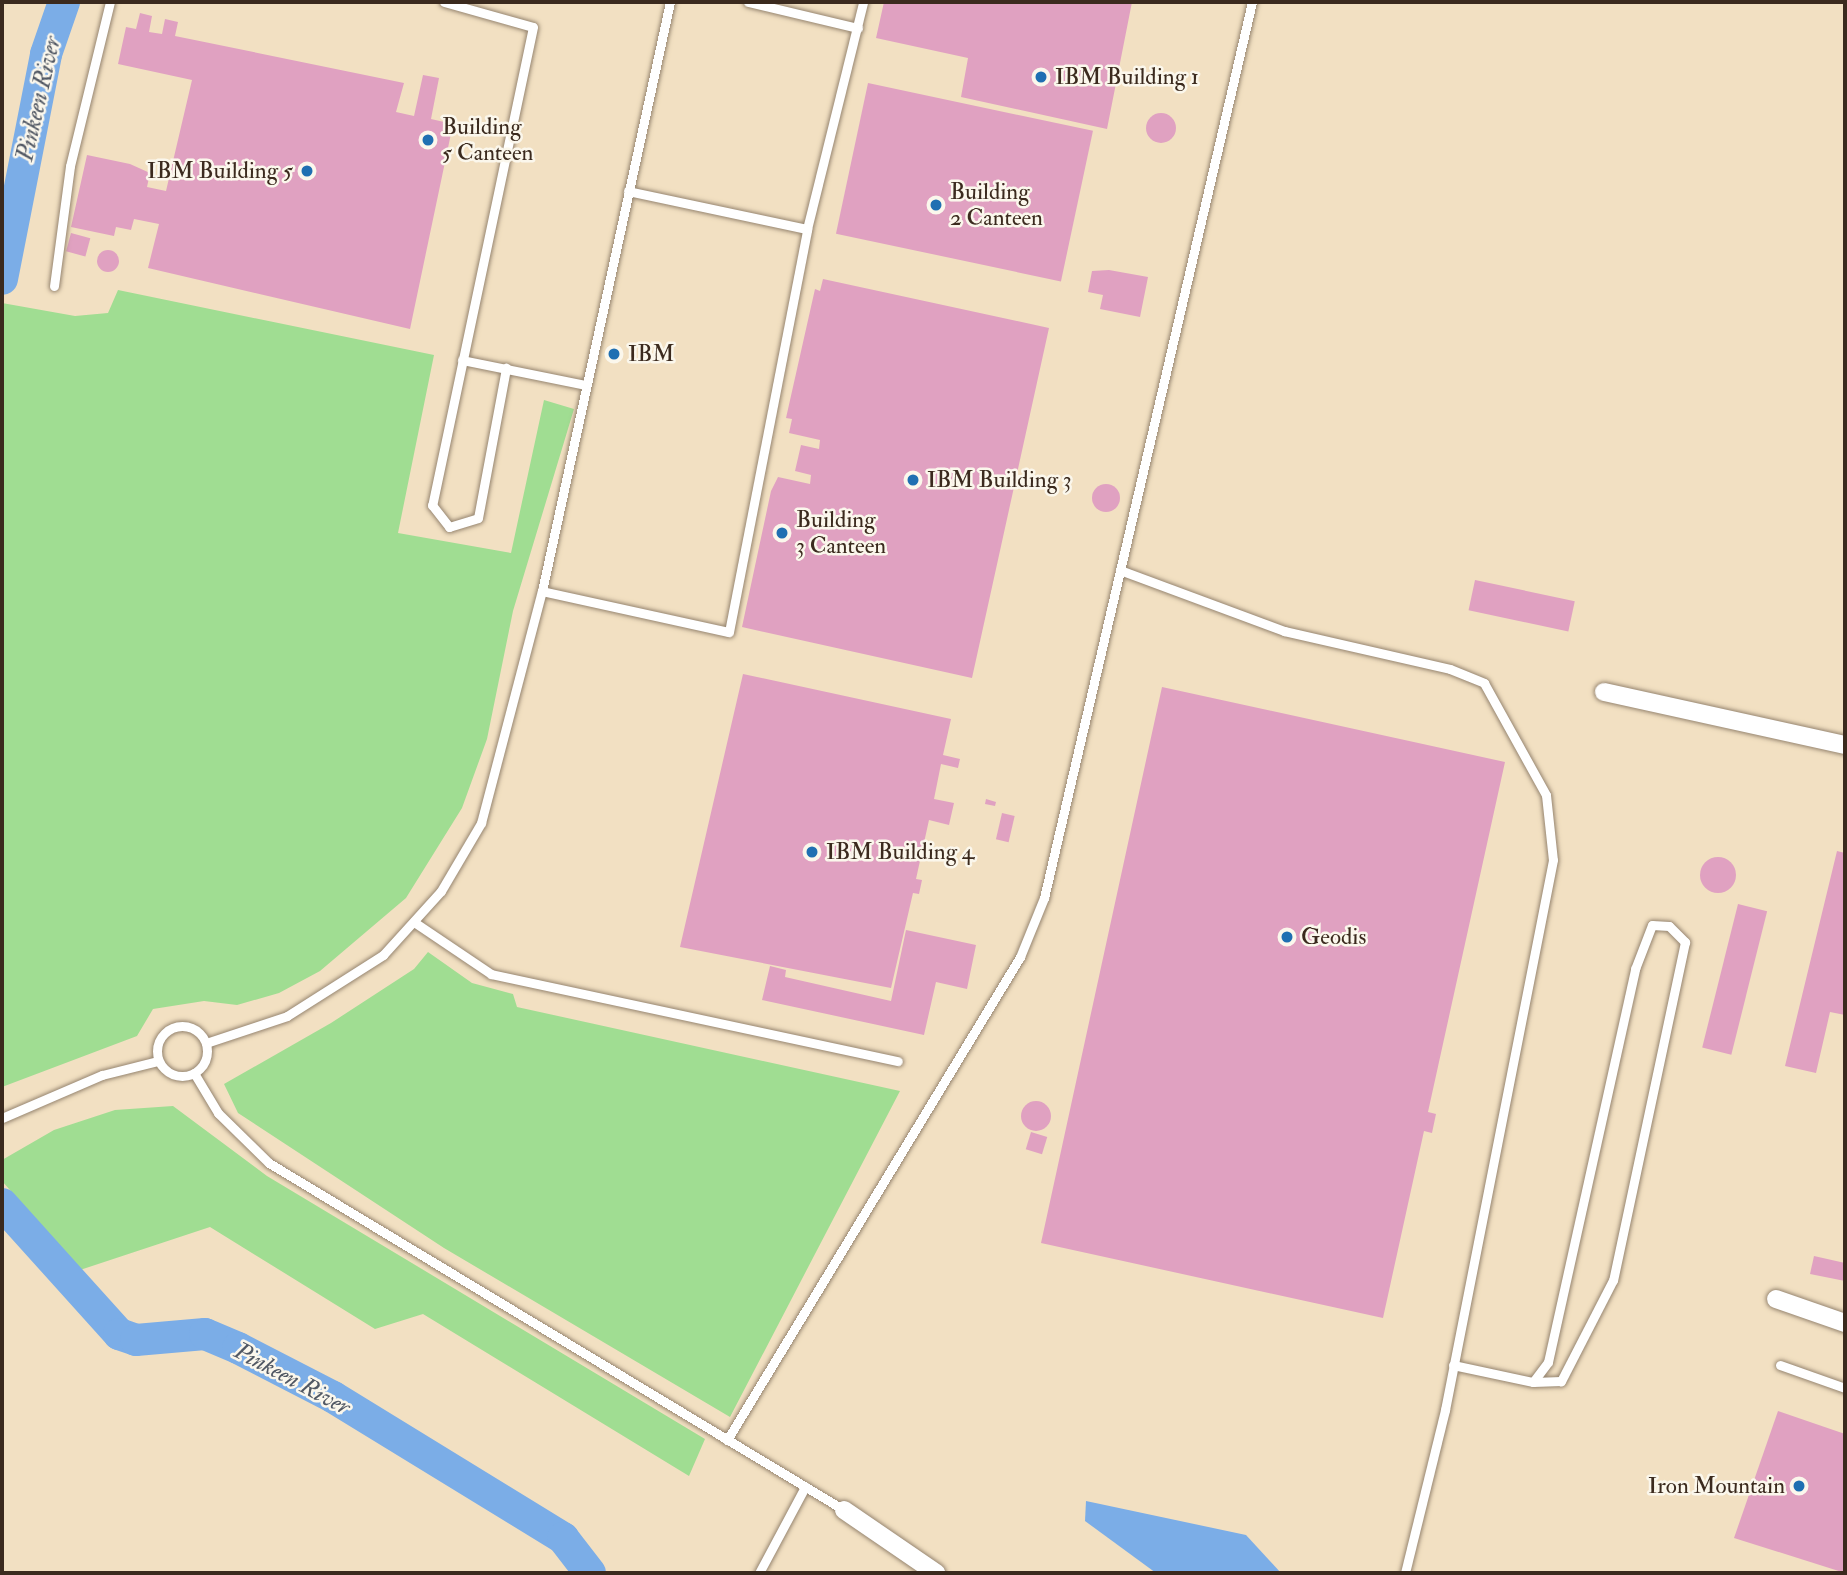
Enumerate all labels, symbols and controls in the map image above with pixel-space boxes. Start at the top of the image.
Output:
water label: Pinkeen River [11,34,67,164]
place label: IBM Building 1 [1055,63,1199,91]
marker: IBM Building 1 [1033,69,1049,85]
place label: Building 5 Canteen [442,113,533,167]
marker: Building 5 Canteen [420,132,436,148]
place label: IBM Building 5 [147,157,293,185]
marker: IBM Building 5 [299,163,315,179]
place label: Building 2 Canteen [950,178,1043,232]
marker: Building 2 Canteen [928,197,944,213]
place label: IBM [628,340,675,368]
marker: IBM [606,346,622,362]
place label: IBM Building 3 [927,466,1072,494]
marker: IBM Building 3 [905,472,921,488]
place label: Building 3 Canteen [796,506,886,560]
marker: Building 3 Canteen [774,525,790,541]
place label: IBM Building 4 [826,838,974,866]
marker: IBM Building 4 [804,844,820,860]
place label: Geodis [1301,923,1366,951]
marker: Geodis [1279,929,1295,945]
water label: Pinkeen River [229,1336,355,1422]
place label: Iron Mountain [1648,1472,1785,1500]
marker: Iron Mountain [1791,1478,1807,1494]

